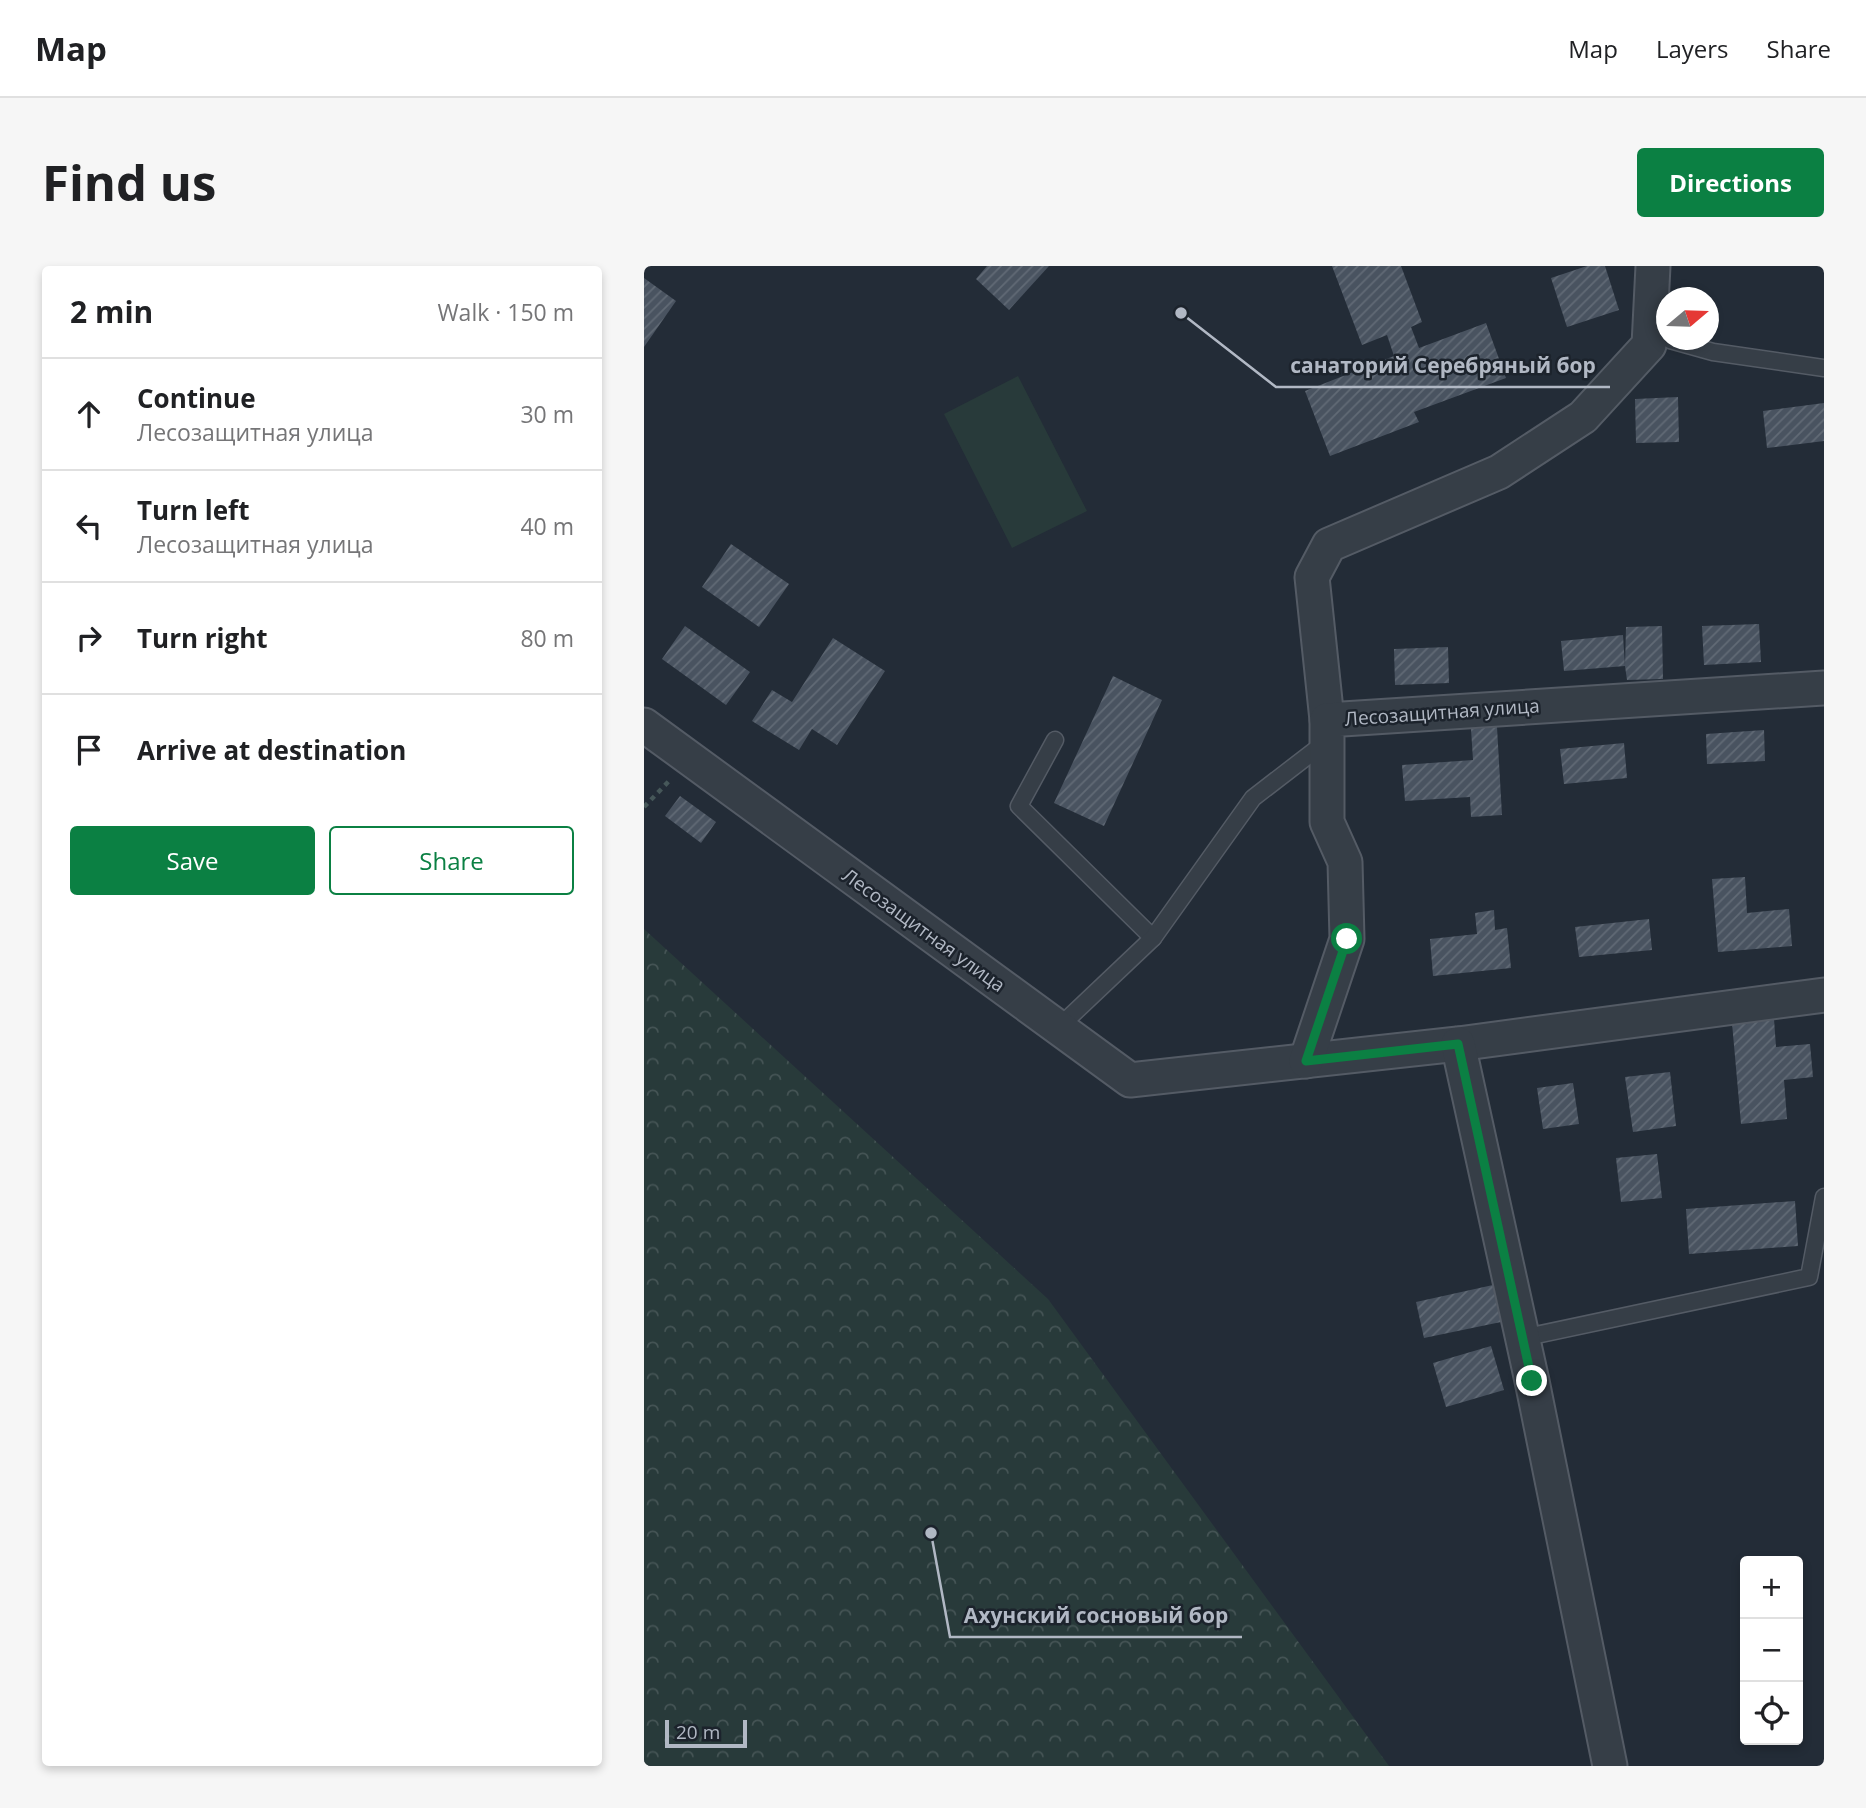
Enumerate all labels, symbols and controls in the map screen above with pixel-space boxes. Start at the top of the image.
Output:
text: Map [35,26,107,71]
text: Map [1568,32,1618,65]
text: Layers [1656,32,1729,65]
text: Share [1767,32,1831,65]
button: Directions [1637,148,1824,217]
text: Find us [42,149,216,215]
north arrow [1656,287,1719,350]
text: 2 min [70,291,153,332]
text: Walk · 150 m [437,296,574,328]
callout: санаторий Серебряный бор [1276,345,1610,387]
text: санаторий Серебряный бор [1290,351,1596,379]
text: Continue [137,380,256,416]
icon: ahead [70,395,108,433]
text: 30 m [520,398,574,430]
text: Лесозащитная улица [137,416,373,448]
text: Turn left [137,492,249,528]
icon: left [70,507,108,545]
text: 40 m [520,510,574,542]
text: Лесозащитная улица [137,528,373,560]
icon: right [70,619,108,657]
text: Turn right [137,620,268,656]
text: 80 m [520,622,574,654]
street label: Лесозащитная улица [1344,692,1540,732]
icon: arrive [70,731,108,769]
text: Arrive at destination [137,732,406,768]
button: Save [70,826,315,895]
button: Share [329,826,574,895]
street label: Лесозащитная улица [837,862,1011,998]
route start [1331,923,1362,954]
route end [1516,1365,1547,1396]
map controls [1740,1556,1803,1745]
button: + [1740,1556,1803,1619]
callout: Ахунский сосновый бор [950,1595,1242,1637]
text: Ахунский сосновый бор [964,1601,1228,1629]
button: − [1740,1619,1803,1682]
button: locate [1740,1682,1803,1745]
scale bar [665,1717,747,1749]
text: 20 m [676,1719,720,1745]

